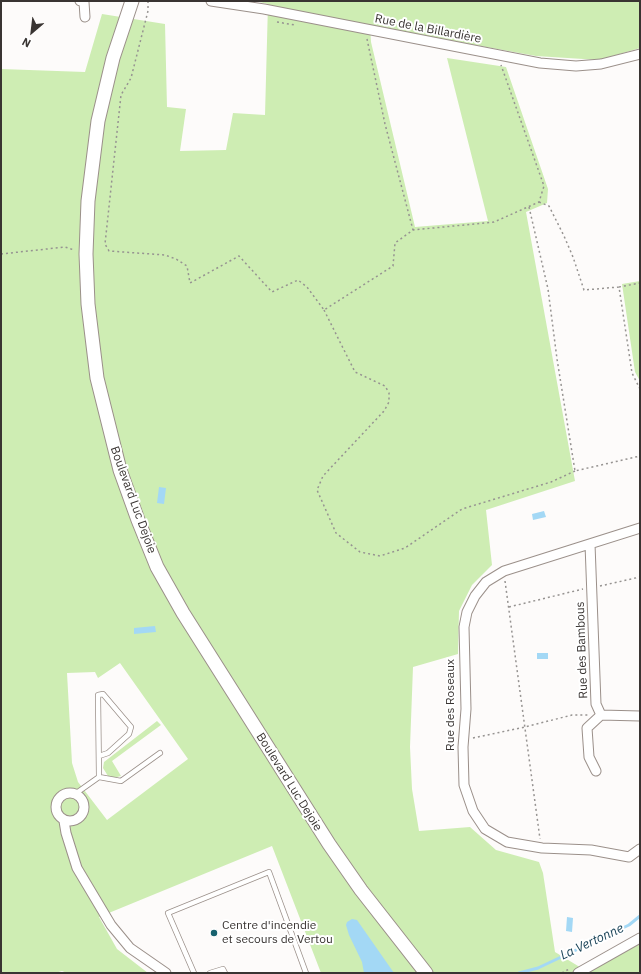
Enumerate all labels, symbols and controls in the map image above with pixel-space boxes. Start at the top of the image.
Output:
north arrow [12,12,52,52]
street label: Rue de la Billardière [373,12,483,46]
text: N [20,35,33,51]
street label: Boulevard Luc Dejoie [107,444,159,556]
street label: Rue des Bambous [573,601,591,699]
street label: Rue des Roseaux [444,659,458,751]
street label: Boulevard Luc Dejoie [253,730,325,834]
place label: Centre d'incendie et secours de Vertou [222,919,333,947]
water label: La Vertonne [558,921,626,963]
marker: Centre d'incendie et secours de Vertou [209,928,219,938]

